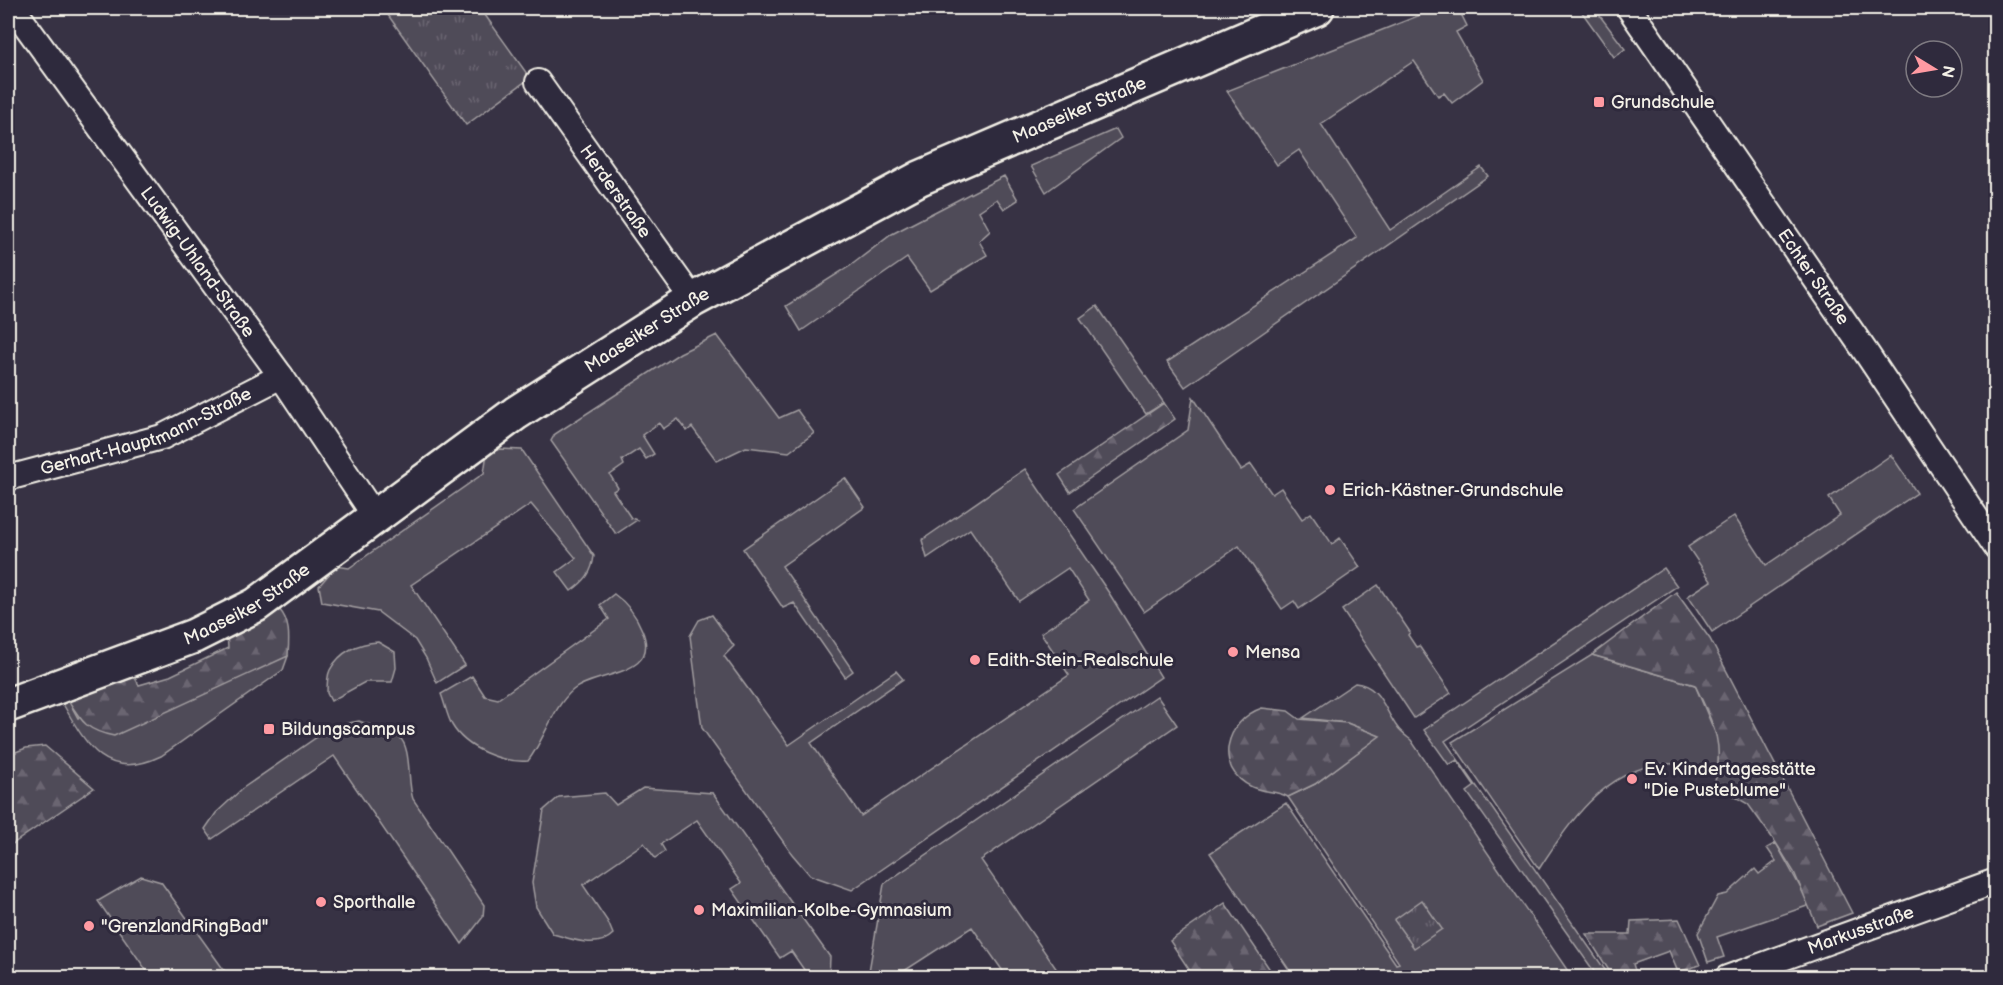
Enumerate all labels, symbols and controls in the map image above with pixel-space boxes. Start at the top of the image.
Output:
north arrow [1904,39,1964,99]
text: N [1937,64,1958,79]
street label: Maaseiker Straße [1009,72,1150,148]
place label: Grundschule [1611,92,1715,113]
marker: Grundschule [1592,95,1606,109]
street label: Herderstraße [575,141,656,242]
street label: Ludwig-Uhland-Straße [136,183,259,342]
street label: Echter Straße [1773,225,1854,329]
street label: Maaseiker Straße [581,283,713,377]
street label: Gerhart-Hauptmann-Straße [38,383,255,480]
place label: Erich-Kästner-Grundschule [1342,480,1564,501]
marker: Erich-Kästner-Grundschule [1323,483,1337,497]
street label: Maaseiker Straße [181,559,314,650]
place label: Mensa [1245,642,1300,663]
marker: Mensa [1226,645,1240,659]
place label: Edith-Stein-Realschule [987,650,1174,671]
marker: Edith-Stein-Realschule [968,653,982,667]
place label: Bildungscampus [281,719,415,740]
marker: Bildungscampus [262,722,276,736]
place label: Ev. Kindertagesstätte "Die Pusteblume" [1644,759,1816,801]
marker: Ev. Kindertagesstätte "Die Pusteblume" [1625,772,1639,786]
place label: Sporthalle [333,892,416,913]
marker: Sporthalle [314,895,328,909]
place label: Maximilian-Kolbe-Gymnasium [711,900,952,921]
street label: Markusstraße [1805,901,1917,959]
marker: Maximilian-Kolbe-Gymnasium [692,903,706,917]
place label: "GrenzlandRingBad" [101,916,268,937]
marker: "GrenzlandRingBad" [82,919,96,933]

